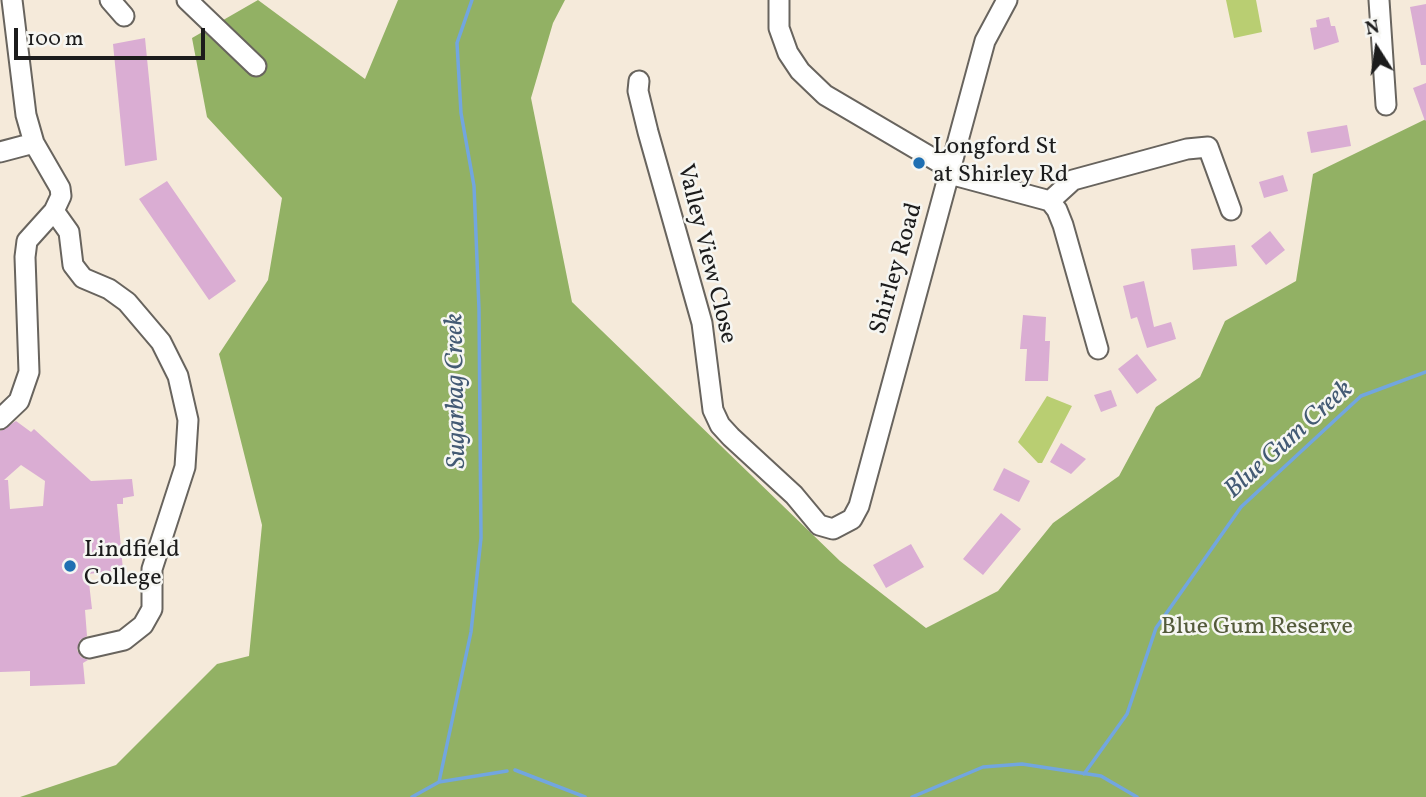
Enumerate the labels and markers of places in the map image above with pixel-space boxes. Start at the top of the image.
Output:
place label: Longford St at Shirley Rd [933,135,1068,191]
marker: Longford St at Shirley Rd [911,155,927,171]
place label: Lindfield College [84,538,180,594]
marker: Lindfield College [62,558,78,574]

